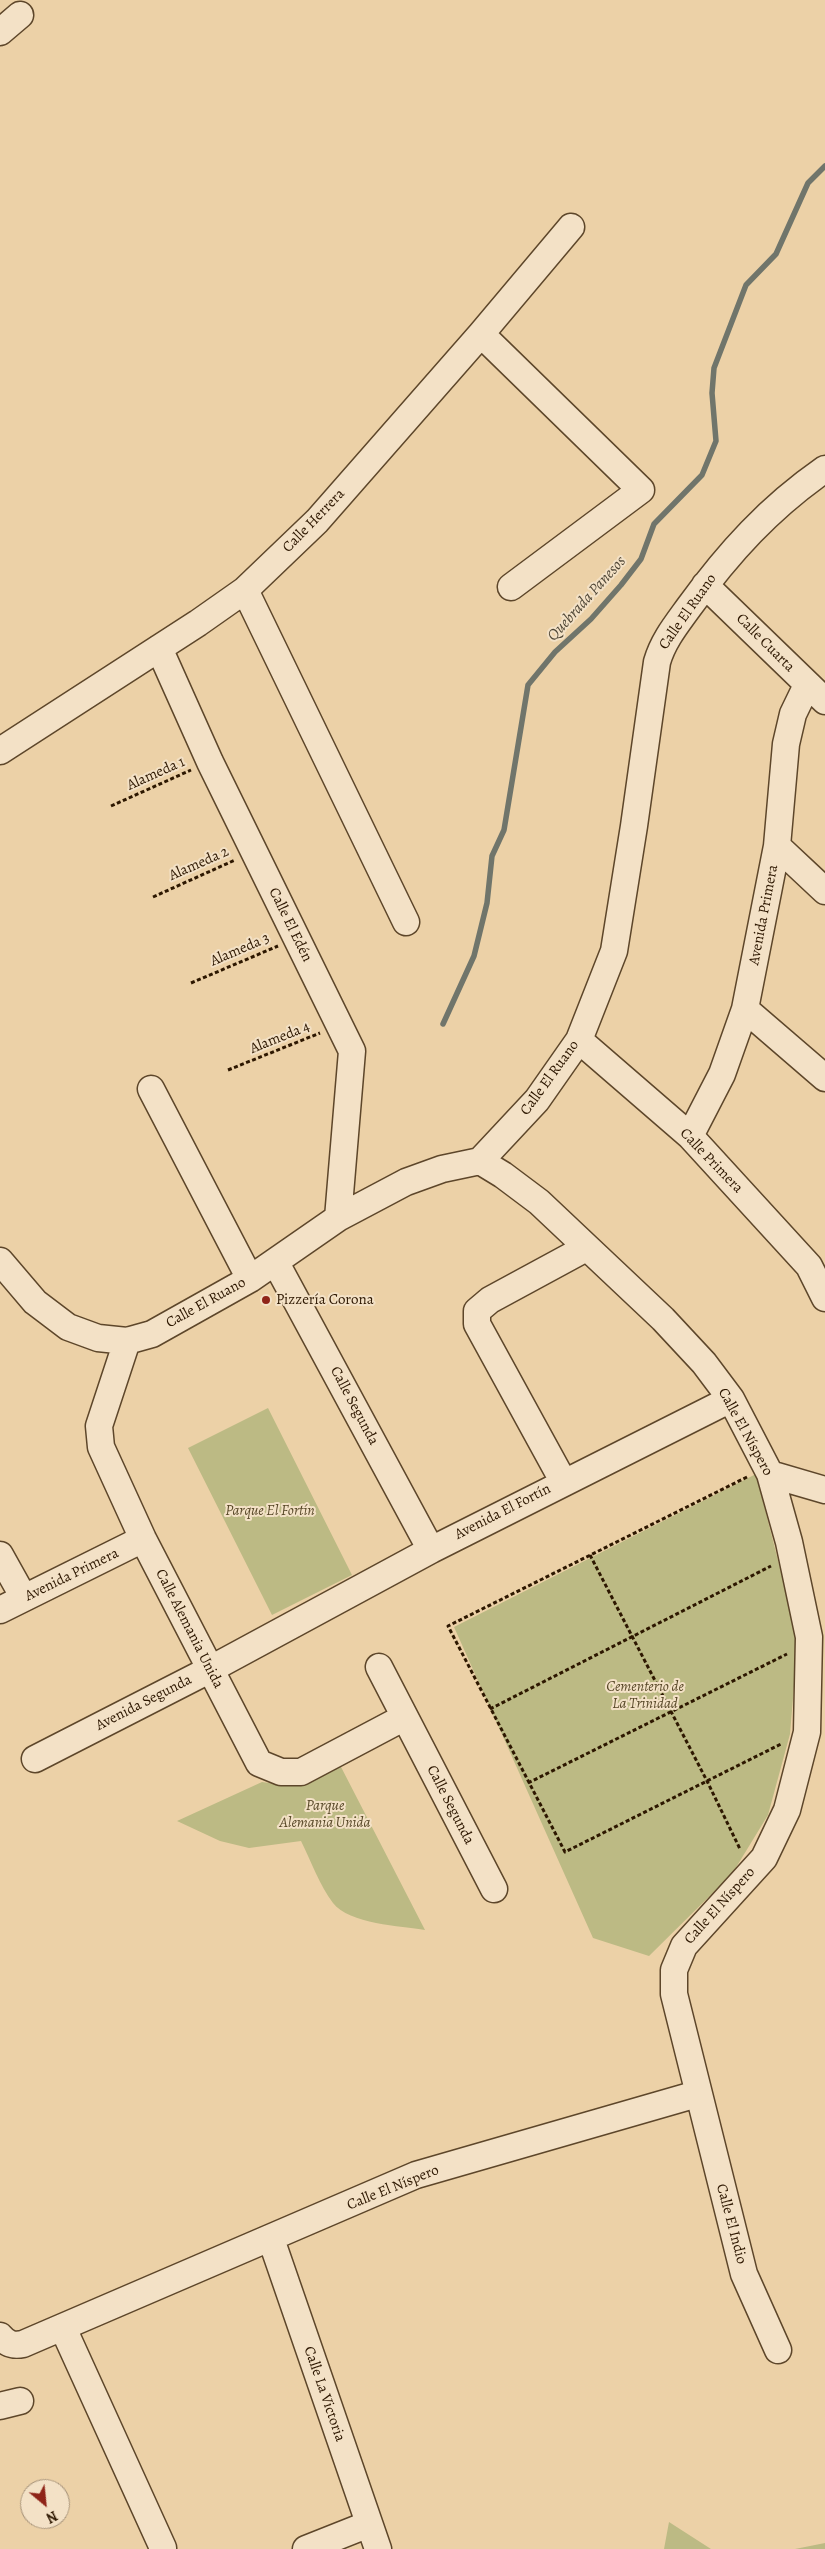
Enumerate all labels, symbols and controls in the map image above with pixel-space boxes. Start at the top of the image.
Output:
street label: Calle Herrera [279,485,349,557]
water label: Quebrada Panesos [544,552,630,646]
street label: Calle El Ruano [655,571,721,653]
street label: Calle Cuarta [732,610,798,676]
street label: Alameda 1 [124,753,188,795]
street label: Alameda 2 [166,843,232,885]
street label: Avenida Primera [745,863,783,967]
street label: Calle El Edén [264,885,316,965]
street label: Alameda 3 [208,929,272,971]
street label: Alameda 4 [247,1018,313,1058]
street label: Calle El Ruano [517,1037,583,1119]
street label: Calle Primera [676,1125,746,1197]
street label: Calle El Ruano [163,1274,249,1332]
place label: Pizzería Corona [276,1291,374,1309]
marker: Pizzería Corona [260,1294,272,1306]
street label: Calle Segunda [326,1364,382,1448]
street label: Calle El Níspero [713,1385,777,1479]
street label: Avenida El Fortín [452,1480,554,1544]
park label: Parque El Fortín [225,1502,315,1520]
street label: Avenida Primera [22,1545,122,1605]
street label: Calle Alemania Unida [151,1566,227,1692]
street label: Avenida Segunda [93,1671,195,1735]
park label: Cementerio de La Trinidad [606,1678,684,1713]
street label: Calle Segunda [422,1762,478,1848]
park label: Parque Alemania Unida [280,1797,370,1832]
street label: Calle El Níspero [681,1864,759,1948]
street label: Calle El Níspero [344,2161,442,2215]
street label: Calle El Indio [712,2182,750,2266]
street label: Calle La Victoria [299,2344,349,2444]
north arrow [20,2479,70,2529]
text: N [43,2506,61,2528]

